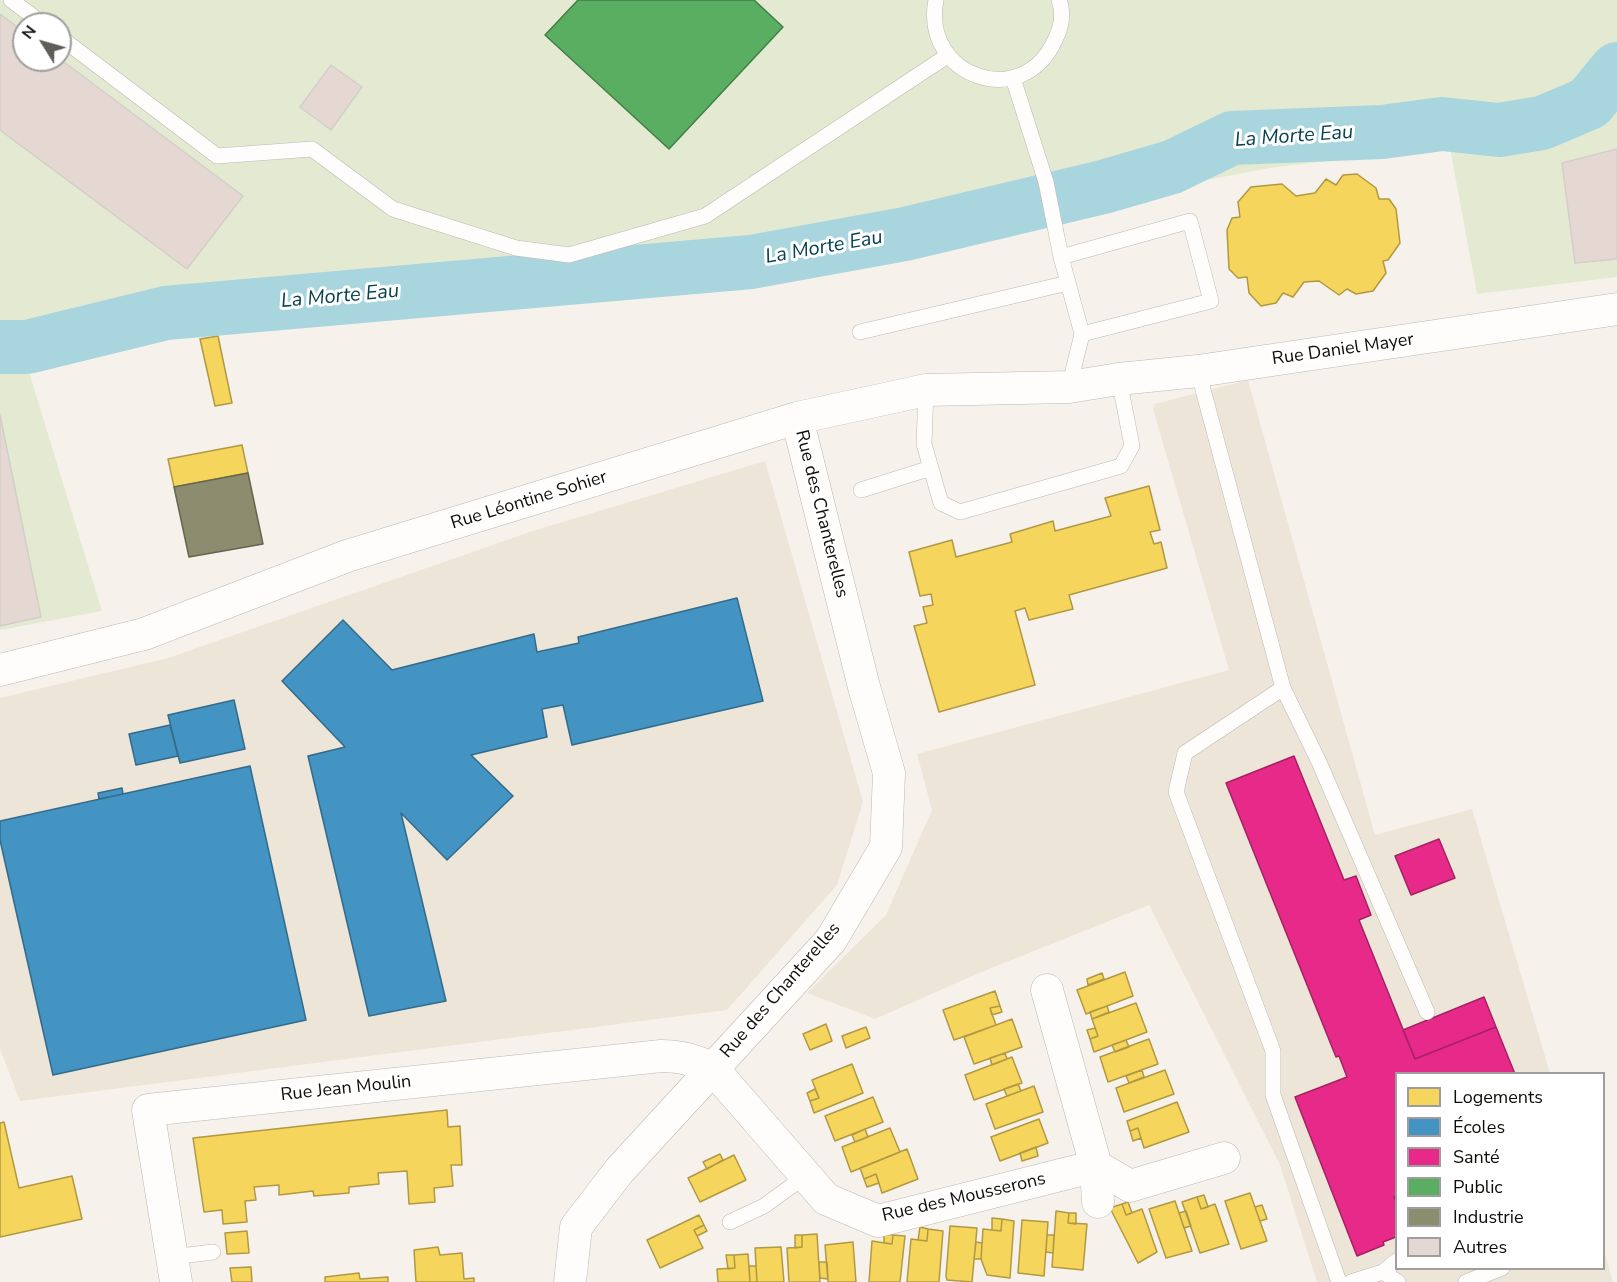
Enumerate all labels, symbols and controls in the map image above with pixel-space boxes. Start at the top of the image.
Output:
north arrow [12,12,72,72]
text: N [17,21,42,44]
water label: La Morte Eau [1234,121,1354,153]
water label: La Morte Eau [764,226,884,270]
water label: La Morte Eau [280,280,400,314]
street label: Rue Daniel Mayer [1271,329,1415,371]
street label: Rue des Chanterelles [790,428,852,600]
street label: Rue Léontine Sohier [448,467,610,535]
street label: Rue des Chanterelles [716,919,846,1063]
street label: Rue Jean Moulin [280,1071,412,1107]
legend [1395,1072,1605,1270]
text: Logements [1453,1085,1543,1109]
text: Écoles [1453,1115,1505,1139]
text: Santé [1453,1145,1500,1169]
street label: Rue des Mousserons [880,1169,1048,1227]
text: Public [1453,1175,1503,1199]
text: Industrie [1453,1205,1524,1229]
text: Autres [1453,1235,1507,1259]

